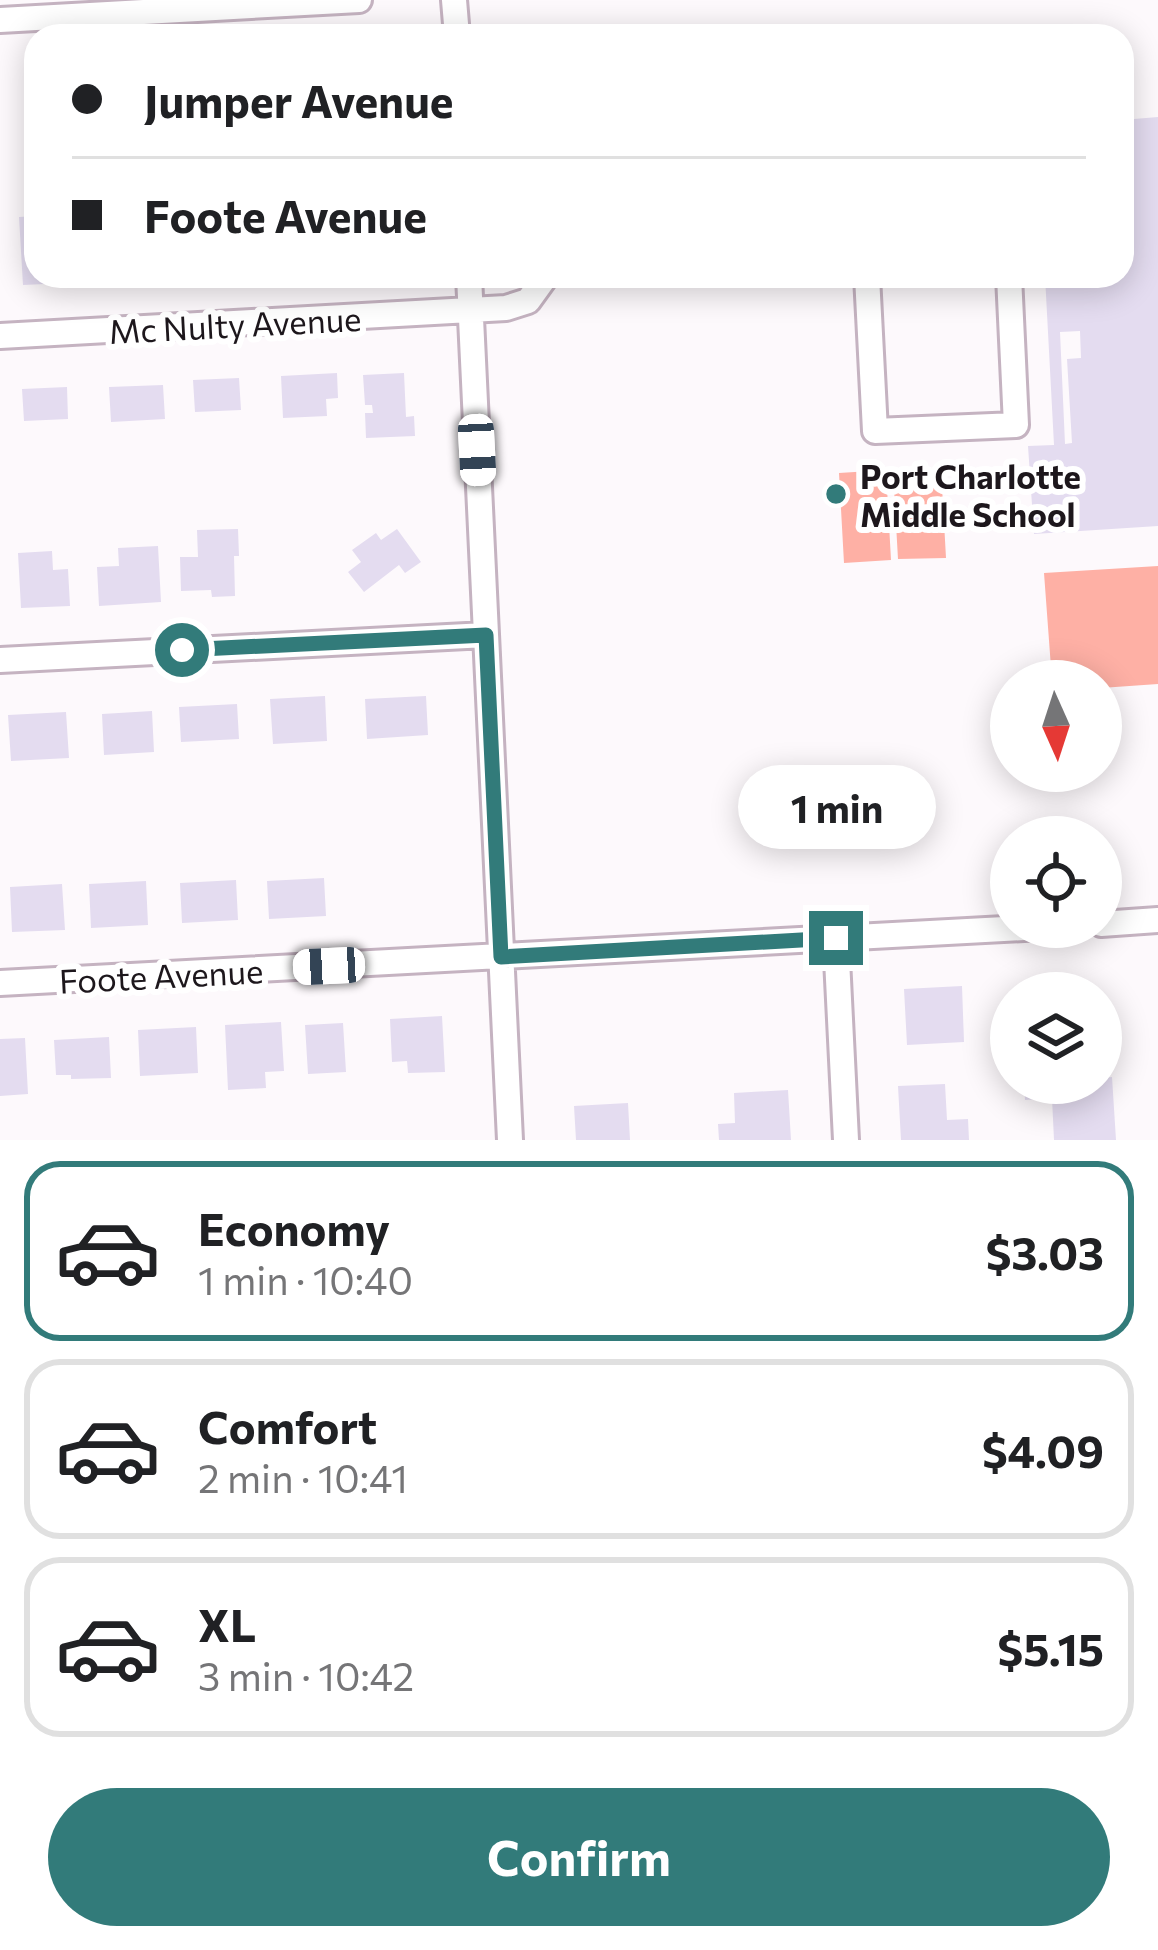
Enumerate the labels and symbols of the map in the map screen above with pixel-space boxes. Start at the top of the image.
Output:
street label: Mc Nulty Avenue [108,297,362,351]
car [457,413,497,487]
place label: Port Charlotte Middle School [860,455,1081,534]
marker: Port Charlotte Middle School [823,481,849,507]
route start [155,623,209,677]
north arrow [990,660,1122,792]
callout: 1 min [737,764,935,848]
route end [809,911,863,965]
car [292,946,366,986]
street label: Foote Avenue [58,949,264,1001]

